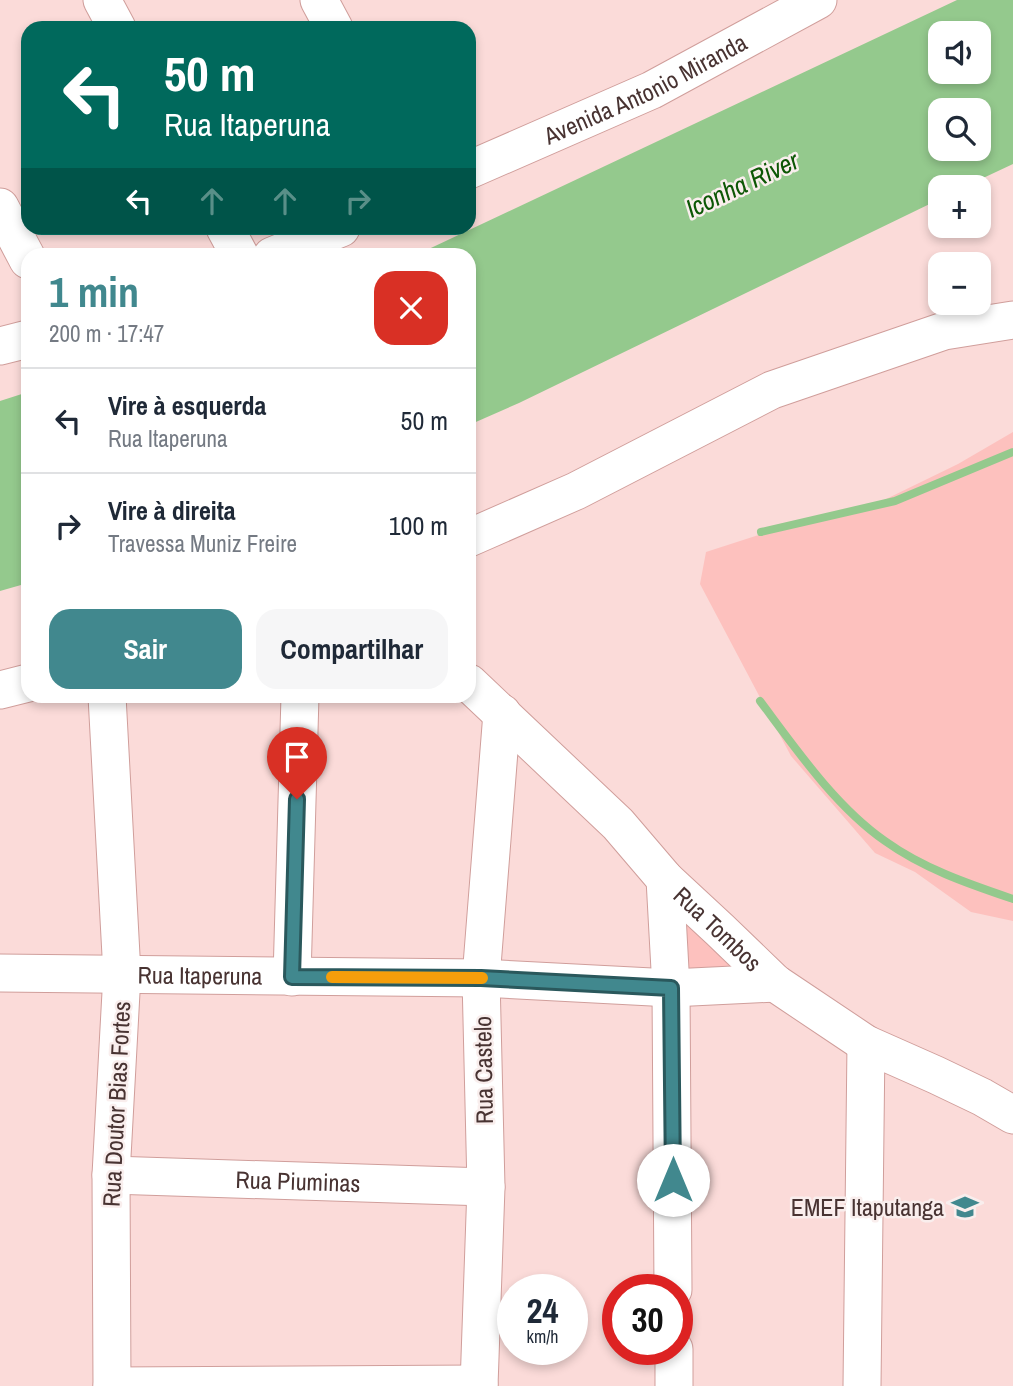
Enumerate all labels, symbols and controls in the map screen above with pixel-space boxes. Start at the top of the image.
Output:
map controls [928,21,991,315]
button: sound [928,21,991,84]
street label: Avenida Antonio Miranda [538,26,752,152]
text: 50 m [164,40,256,106]
icon: left [49,49,140,140]
button: search [928,98,991,161]
text: Rua Itaperuna [164,103,330,146]
water label: Iconha River [680,142,805,225]
button: + [928,175,991,238]
icon: left [120,182,158,220]
icon: ahead [193,182,231,220]
icon: ahead [266,182,304,220]
icon: right [339,182,377,220]
button: − [928,252,991,315]
text: 1 min [49,264,139,320]
button: close [374,271,448,345]
text: 200 m · 17:47 [49,318,164,349]
text: Vire à esquerda [108,388,266,423]
icon: left [49,402,87,440]
text: 50 m [401,403,448,438]
text: Rua Itaperuna [108,423,228,454]
text: Vire à direita [108,493,236,528]
icon: right [49,507,87,545]
text: 100 m [389,508,448,543]
text: Travessa Muniz Freire [108,528,297,559]
button: Sair [49,609,242,689]
button: Compartilhar [256,609,448,689]
pin [267,727,327,799]
icon: arrive [278,738,316,776]
street label: Rua Tombos [667,879,769,978]
street label: Rua Itaperuna [137,958,263,992]
street label: Rua Doutor Bias Fortes [95,1000,137,1208]
street label: Rua Castelo [466,1016,500,1124]
position arrow [636,1143,710,1217]
street label: Rua Piuminas [235,1163,361,1199]
place label: EMEF Itaputanga [791,1191,944,1223]
school or university icon: EMEF Itaputanga [950,1192,980,1222]
speed limit sign: 30 [602,1274,693,1365]
text: 24 [527,1287,558,1334]
text: km/h [527,1324,559,1349]

